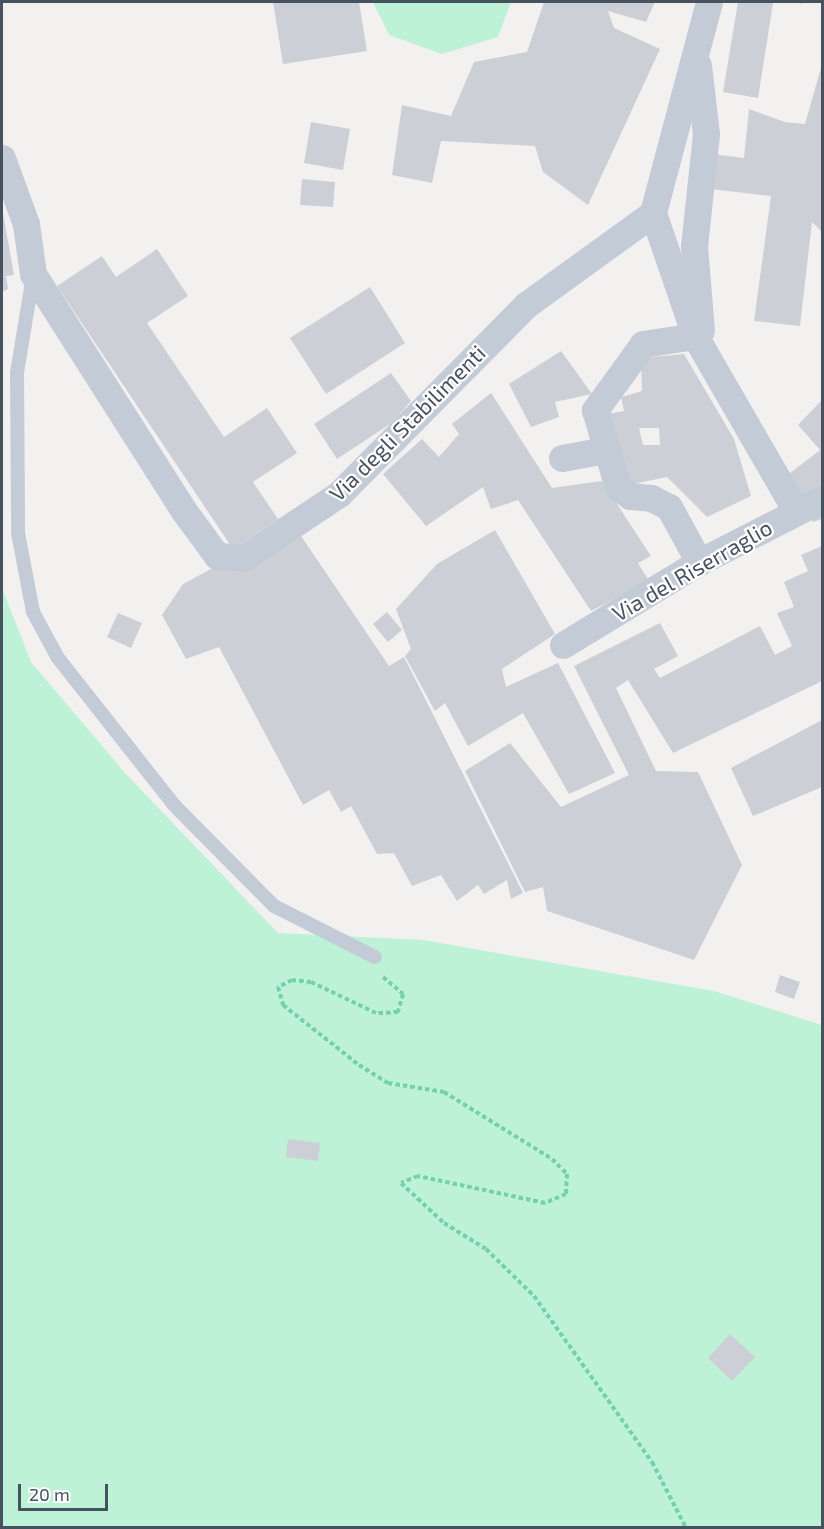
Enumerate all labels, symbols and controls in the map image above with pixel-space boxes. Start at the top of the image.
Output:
street label: Via degli Stabilimenti [323,339,491,507]
street label: Via del Riserraglio [607,514,777,626]
scale bar [21,1472,111,1510]
text: 20 m [29,1483,70,1505]

